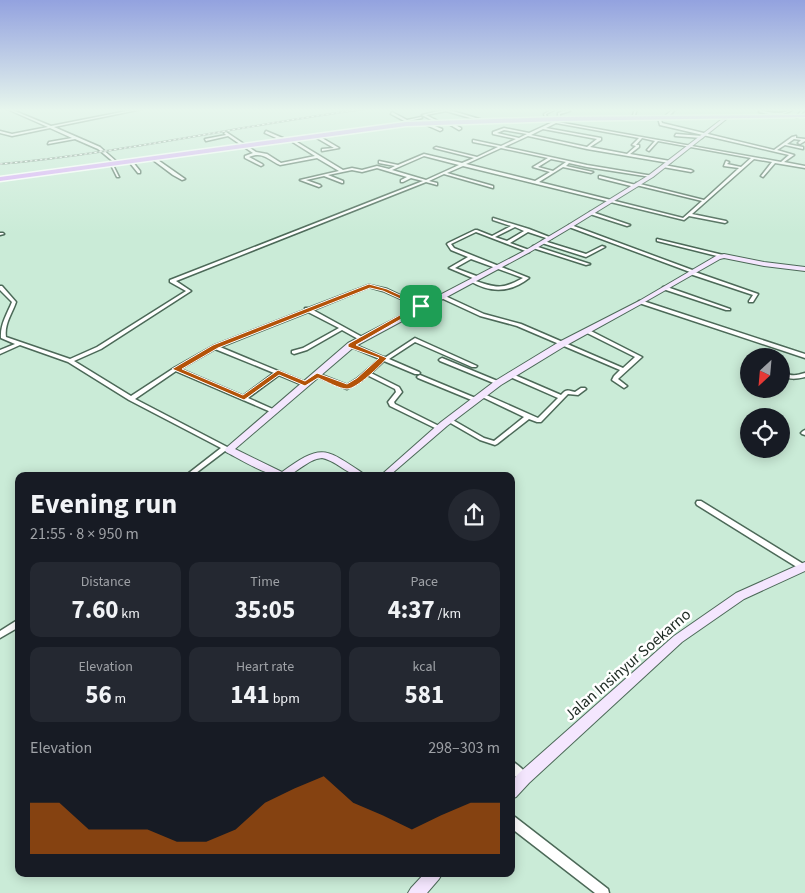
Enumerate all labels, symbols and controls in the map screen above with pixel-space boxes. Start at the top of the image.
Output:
pin [400,285,442,327]
icon: arrive [407,292,435,320]
north arrow [740,348,790,398]
map controls [740,348,790,458]
button: locate [740,408,790,458]
text: Evening run [30,484,177,524]
button: share [448,489,500,541]
text: 21:55 · 8 × 950 m [30,523,139,545]
text: Distance [81,572,131,592]
text: Time [250,572,280,592]
text: Pace [411,572,438,592]
text: 7.60 [71,592,119,628]
text: 35:05 [235,592,295,628]
text: 4:37 [388,592,435,628]
text: km [119,604,140,624]
text: /km [435,604,461,624]
street label: Jalan Insinyur Soekarno [560,604,696,726]
text: Elevation [78,657,133,677]
text: Heart rate [236,657,294,677]
text: kcal [413,657,436,677]
text: 56 [85,677,112,713]
text: 141 [230,677,270,713]
text: 581 [405,677,444,713]
text: m [112,689,126,709]
text: bpm [270,689,300,709]
text: Elevation [30,737,92,759]
text: 298–303 m [428,737,500,759]

